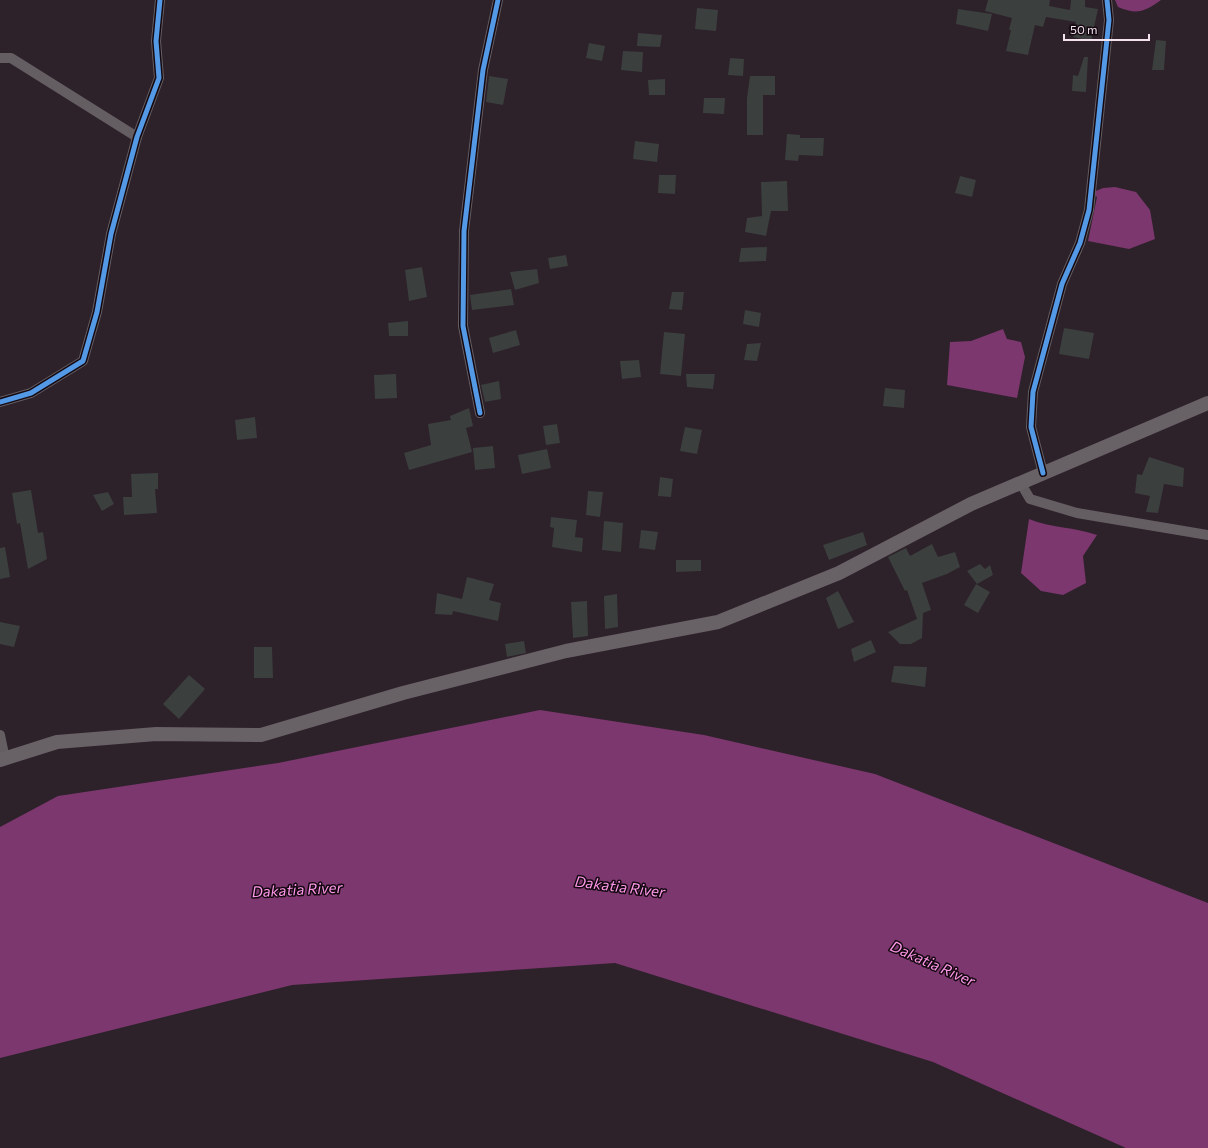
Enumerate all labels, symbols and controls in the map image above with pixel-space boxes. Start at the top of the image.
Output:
scale bar [1064,16,1149,42]
text: 50 m [1070,22,1098,36]
water label: Dakatia River [574,872,667,901]
water label: Dakatia River [251,878,344,900]
water label: Dakatia River [888,936,979,990]

